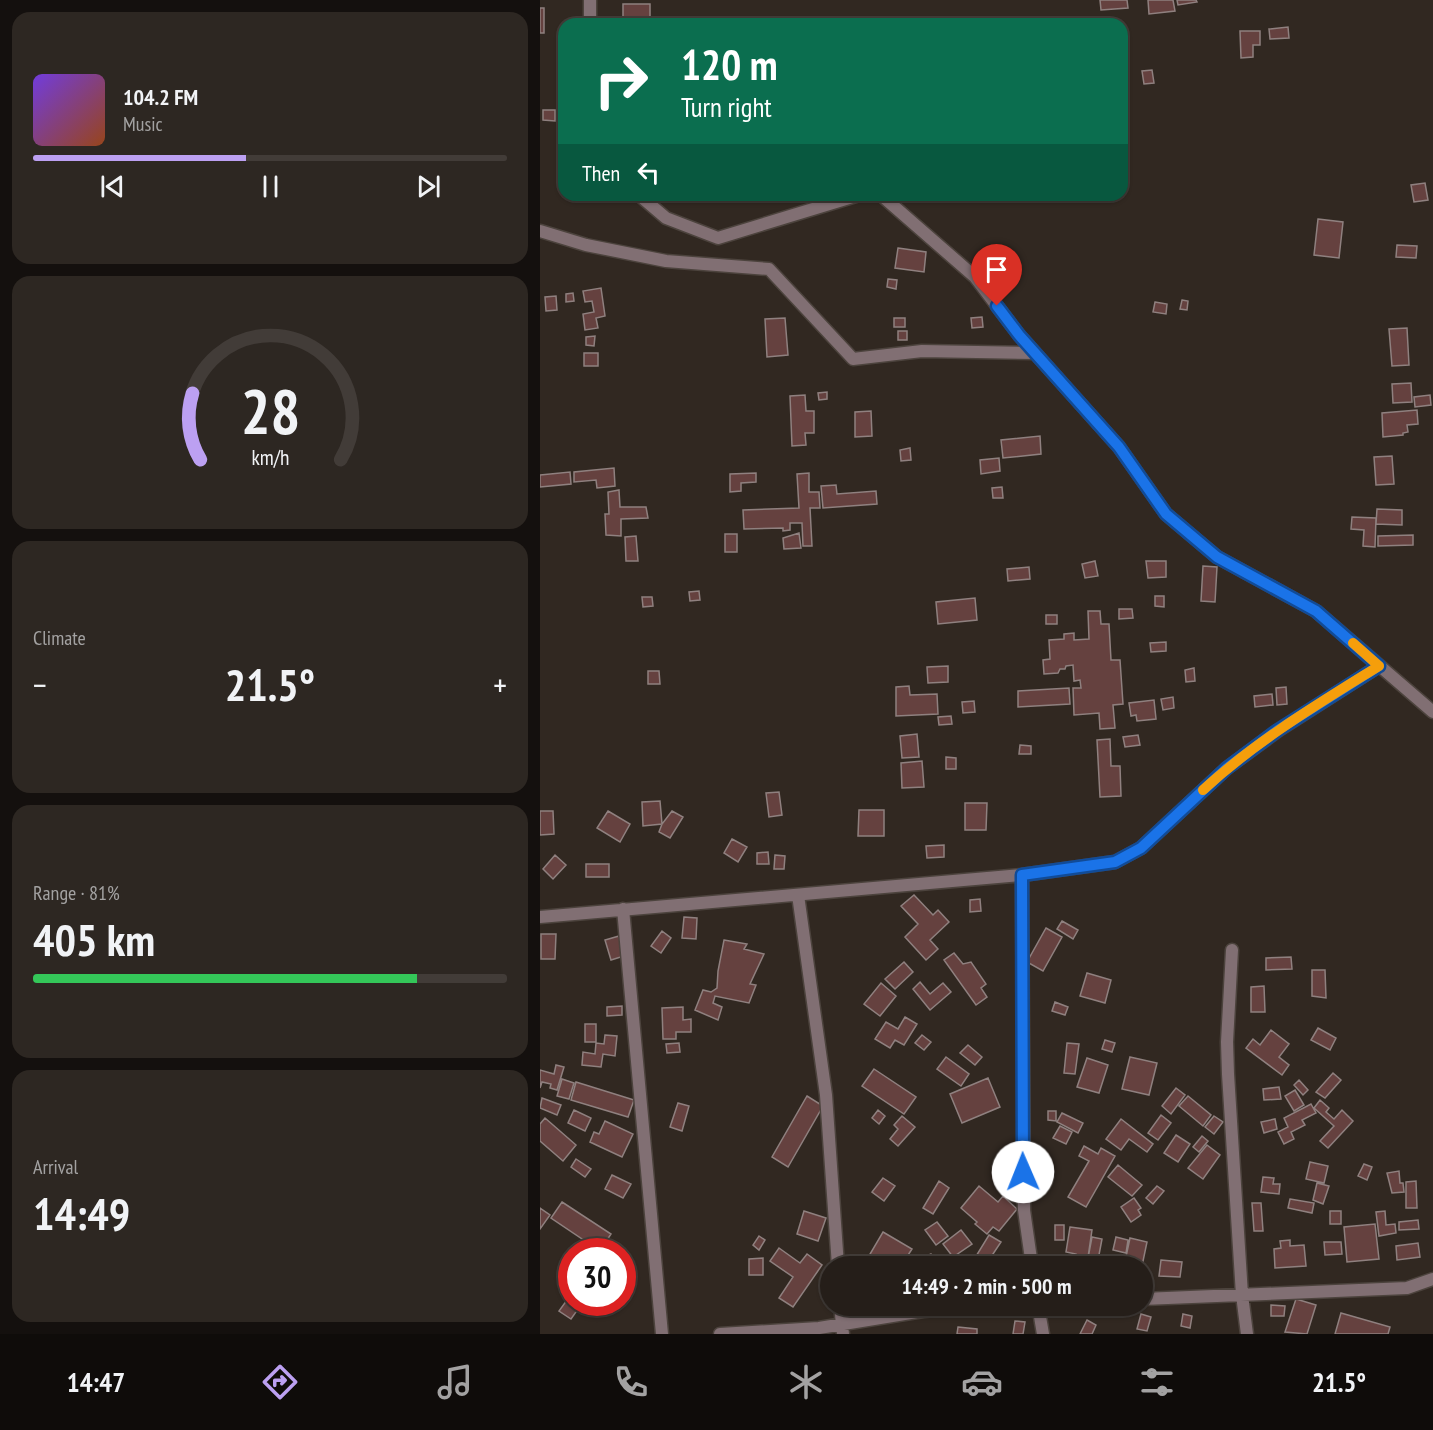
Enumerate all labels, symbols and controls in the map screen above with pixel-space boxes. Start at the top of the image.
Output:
text: 120 m [681,37,778,92]
icon: right [582,42,660,120]
text: 104.2 FM [123,83,198,111]
text: Turn right [681,90,772,124]
text: Music [123,111,163,137]
icon: left [632,156,665,189]
text: Then [582,159,620,187]
icon: previous [96,170,129,203]
icon: pause [254,170,287,203]
icon: next [412,170,445,203]
pin [971,244,1022,306]
icon: arrive [980,253,1013,286]
text: 28 [240,370,300,451]
text: km/h [251,443,289,471]
text: Climate [33,625,86,651]
text: 21.5° [225,655,315,713]
text: − [33,663,47,706]
text: + [493,663,507,706]
text: Range · 81% [33,880,120,906]
text: 405 km [33,910,155,968]
position arrow [991,1140,1055,1204]
text: Arrival [33,1154,78,1180]
text: 14:49 [33,1184,130,1242]
speed limit sign: 30 [558,1238,636,1316]
text: 14:49 · 2 min · 500 m [901,1272,1072,1300]
icon: directions [259,1361,301,1403]
icon: music [434,1361,476,1403]
icon: phone [610,1361,652,1403]
icon: climate [785,1361,827,1403]
icon: car [961,1361,1003,1403]
icon: filters [1136,1361,1178,1403]
text: 14:47 [67,1365,125,1399]
text: 21.5° [1312,1365,1366,1399]

